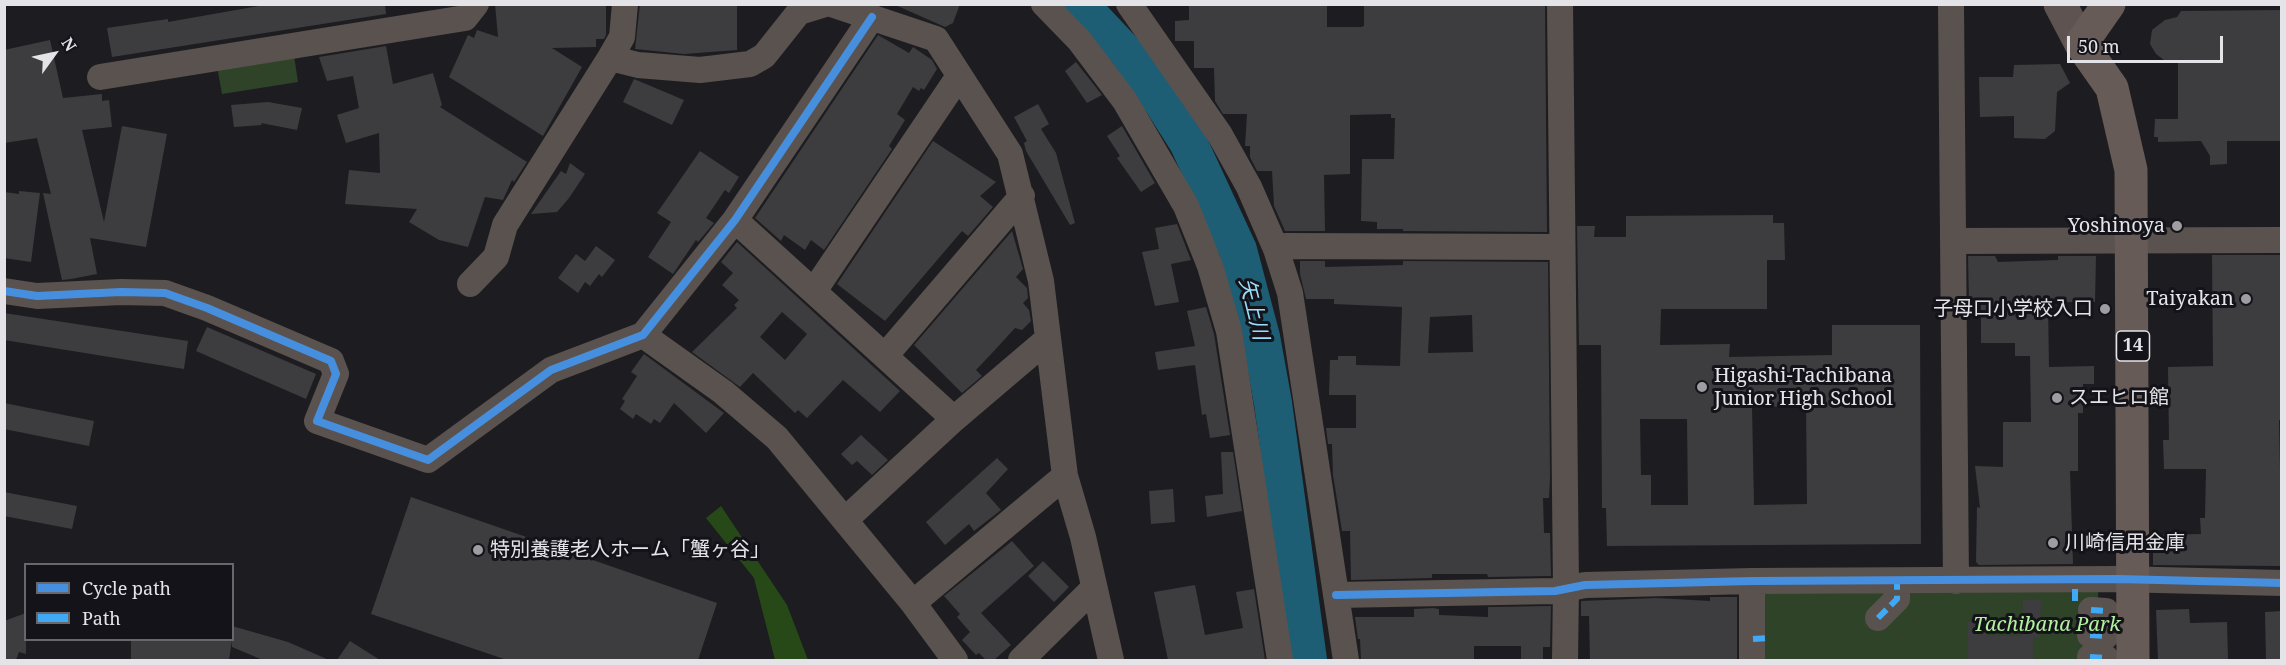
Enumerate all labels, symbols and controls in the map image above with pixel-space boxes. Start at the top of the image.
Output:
north arrow [24,24,84,84]
scale bar [2070,24,2226,62]
text: N [56,33,82,55]
text: 50 m [2078,34,2120,58]
place label: Yoshinoya [2068,214,2165,238]
marker: Yoshinoya [2170,219,2184,233]
water label: 矢上川 [1233,275,1273,343]
place label: Taiyakan [2146,287,2234,311]
marker: Taiyakan [2239,292,2253,306]
place label: 子母口小学校入口 [1933,297,2093,321]
marker: 子母口小学校入口 [2098,302,2112,316]
road number: 14 [2116,331,2150,361]
place label: Higashi-Tachibana Junior High School [1714,364,1893,411]
marker: Higashi-Tachibana Junior High School [1695,380,1709,394]
place label: スエヒロ館 [2069,386,2169,410]
marker: スエヒロ館 [2050,391,2064,405]
place label: 川崎信用金庫 [2065,531,2185,555]
marker: 川崎信用金庫 [2046,536,2060,550]
place label: 特別養護老人ホーム「蟹ヶ谷」 [490,538,770,562]
marker: 特別養護老人ホーム「蟹ヶ谷」 [471,543,485,557]
legend [24,563,234,641]
text: Cycle path [82,576,171,600]
text: Path [82,606,121,630]
park label: Tachibana Park [1973,613,2121,637]

